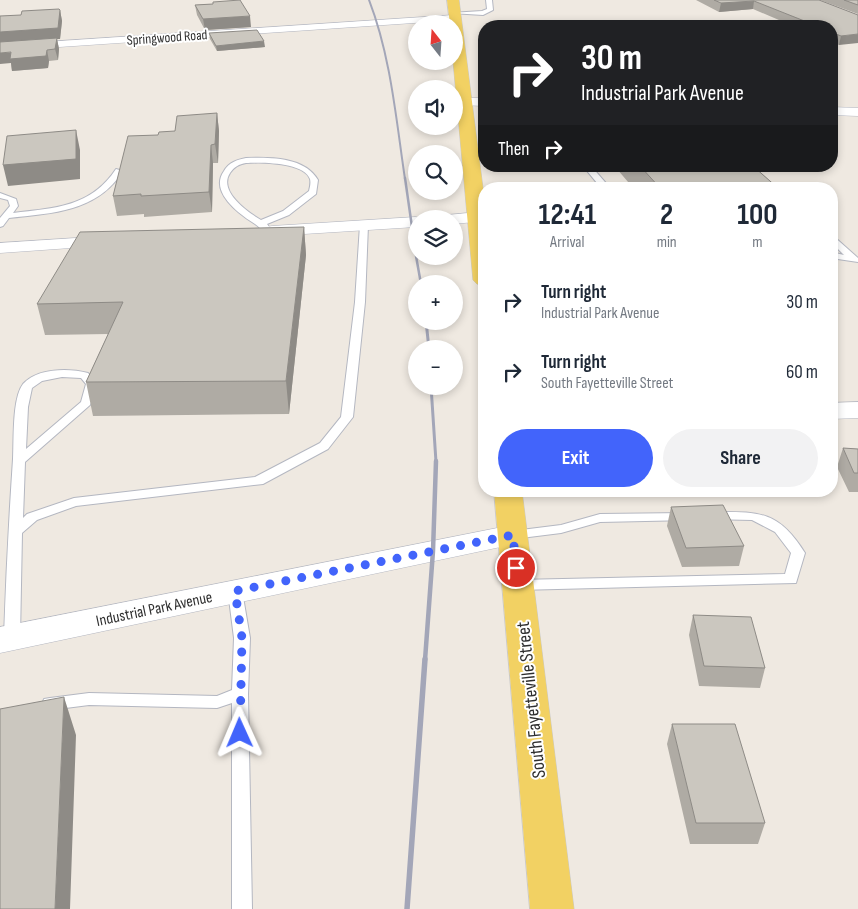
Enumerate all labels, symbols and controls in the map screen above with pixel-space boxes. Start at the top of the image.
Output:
north arrow [408,15,462,70]
map controls [408,15,463,395]
street label: Springwood Road [126,26,208,49]
text: 30 m [581,37,642,80]
icon: right [498,40,563,105]
button: sound [408,80,463,135]
text: Industrial Park Avenue [581,80,744,107]
icon: right [539,135,567,163]
text: Then [498,138,529,161]
button: search [408,145,463,200]
text: 12:41 [538,197,596,233]
text: 2 [660,197,673,233]
text: 100 [737,197,778,233]
button: layers [408,210,463,265]
text: Arrival [550,233,585,252]
text: min [657,233,677,252]
text: m [752,233,763,252]
button: + [408,275,463,330]
text: Turn right [541,281,606,304]
icon: right [498,288,526,316]
text: 30 m [786,291,818,314]
text: Industrial Park Avenue [541,304,659,323]
button: − [408,340,463,395]
text: Turn right [541,351,606,374]
icon: right [498,358,526,386]
text: 60 m [786,361,818,384]
text: South Fayetteville Street [541,374,674,393]
button: Exit [498,429,653,487]
button: Share [663,429,818,487]
pin [495,547,537,589]
icon: arrive [502,554,530,582]
street label: Industrial Park Avenue [94,588,214,631]
street label: South Fayetteville Street [512,620,551,779]
position arrow [213,706,265,758]

